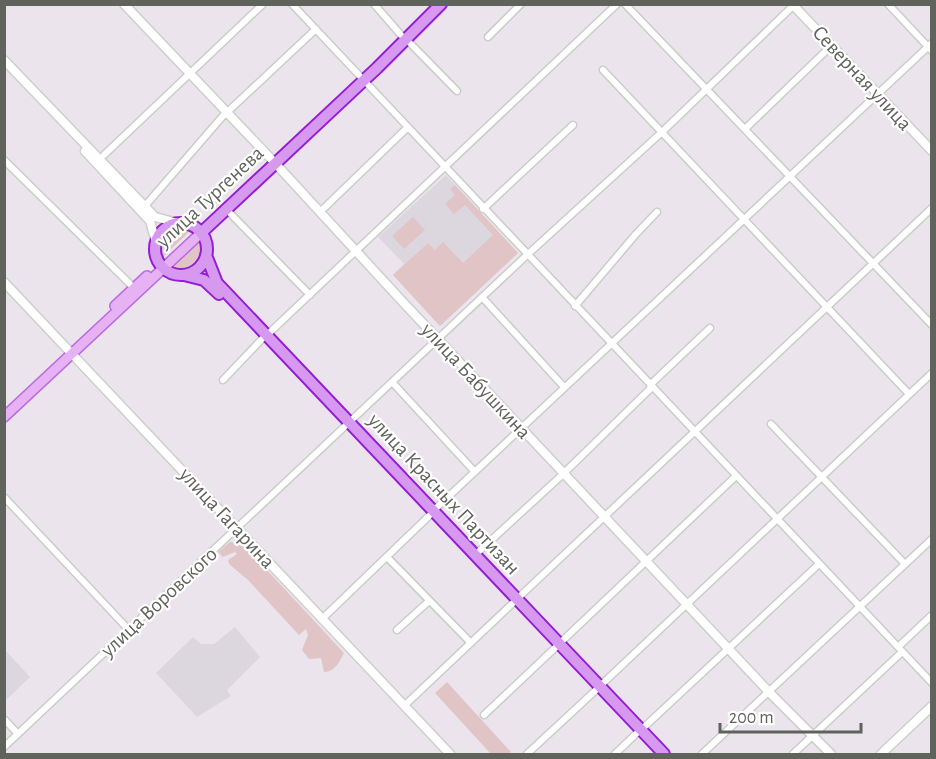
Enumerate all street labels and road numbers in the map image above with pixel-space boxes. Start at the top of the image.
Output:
street label: Северная улица [808,22,916,135]
street label: улица Тургенева [152,142,268,252]
street label: улица Бабушкина [416,318,535,443]
street label: улица Красных Партизан [363,409,524,579]
street label: улица Гагарина [175,463,279,573]
street label: улица Воровского [96,543,221,662]

